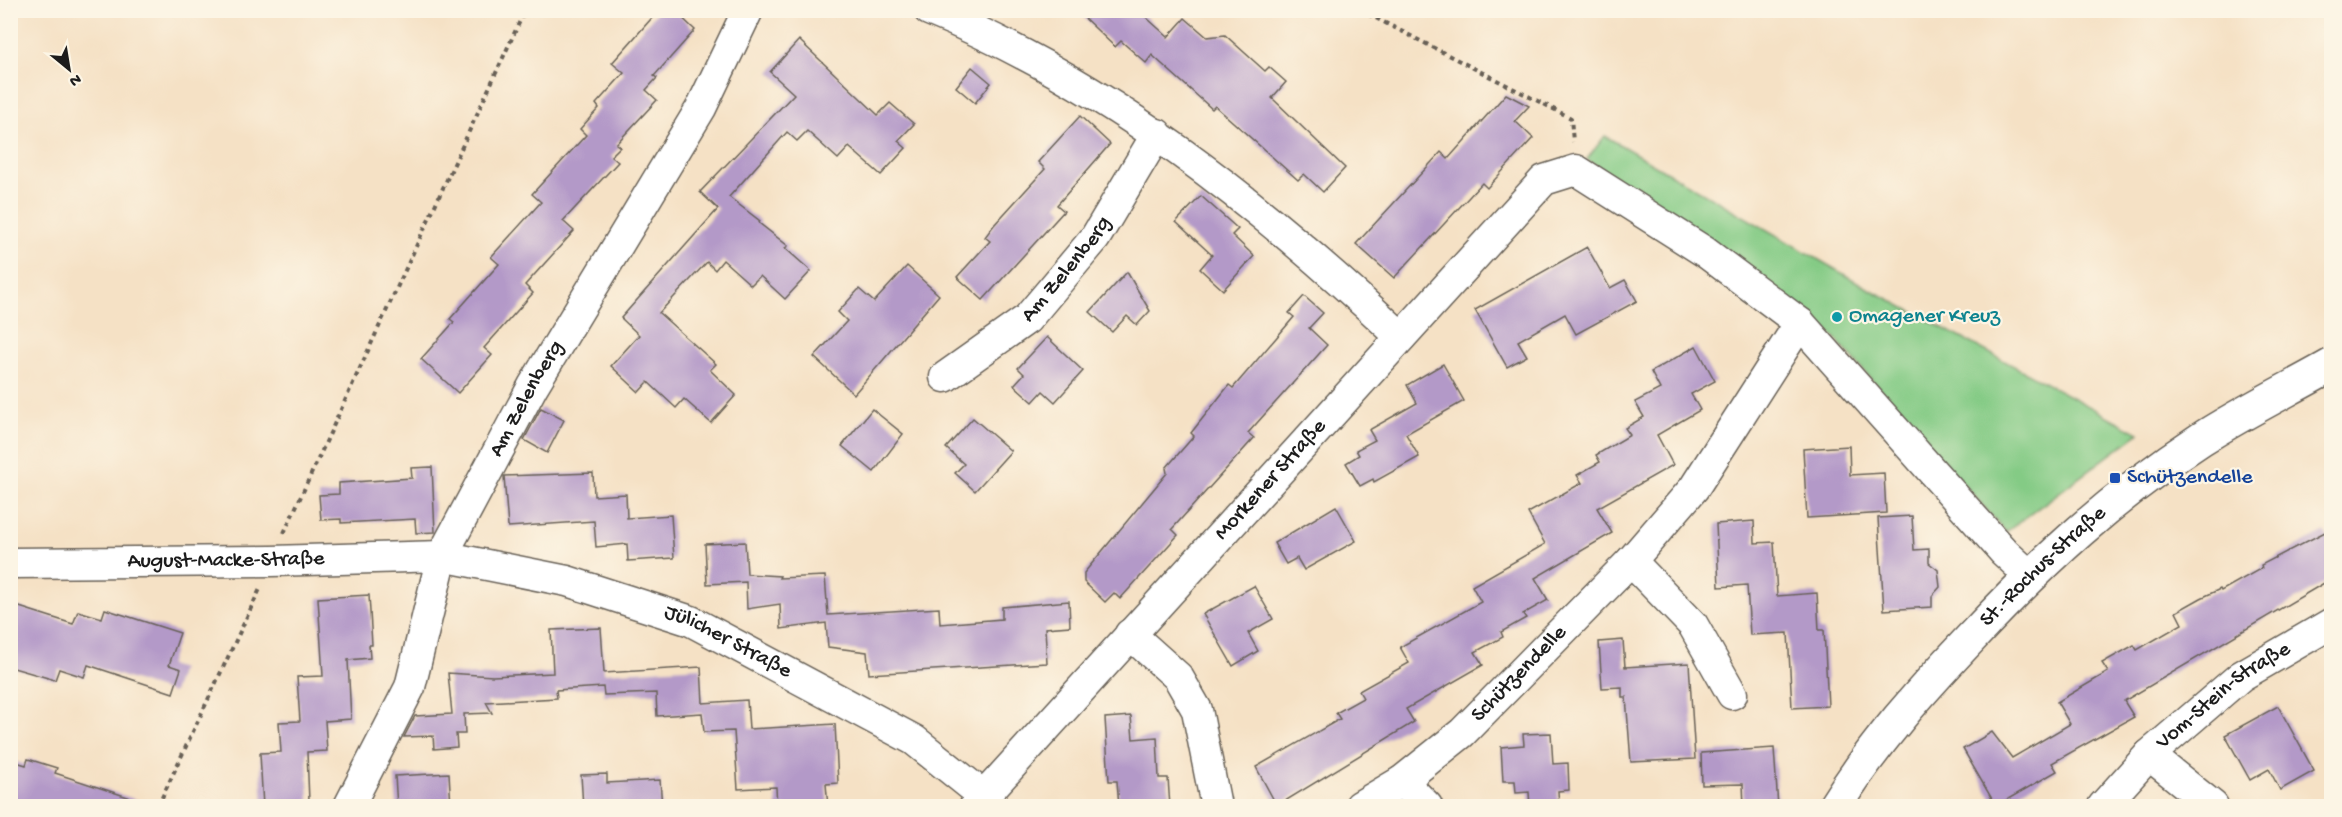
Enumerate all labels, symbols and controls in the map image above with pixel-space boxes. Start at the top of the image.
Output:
north arrow [39,39,99,99]
text: N [65,68,84,90]
street label: Am Zelenberg [1016,212,1118,328]
place label: Omagener Kreuz [1849,304,2001,330]
marker: Omagener Kreuz [1830,310,1844,324]
street label: Am Zelenberg [484,336,570,462]
street label: Morkener Straße [1209,414,1333,546]
place label: Schützendelle [2127,465,2253,491]
marker: Schützendelle [2108,471,2122,485]
street label: St.-Rochus-Straße [1975,500,2112,633]
street label: August-Macke-Straße [127,546,326,575]
street label: Jülicher Straße [661,600,796,685]
street label: Schützendelle [1466,620,1573,728]
street label: Vom-Stein-Straße [2150,637,2296,756]

